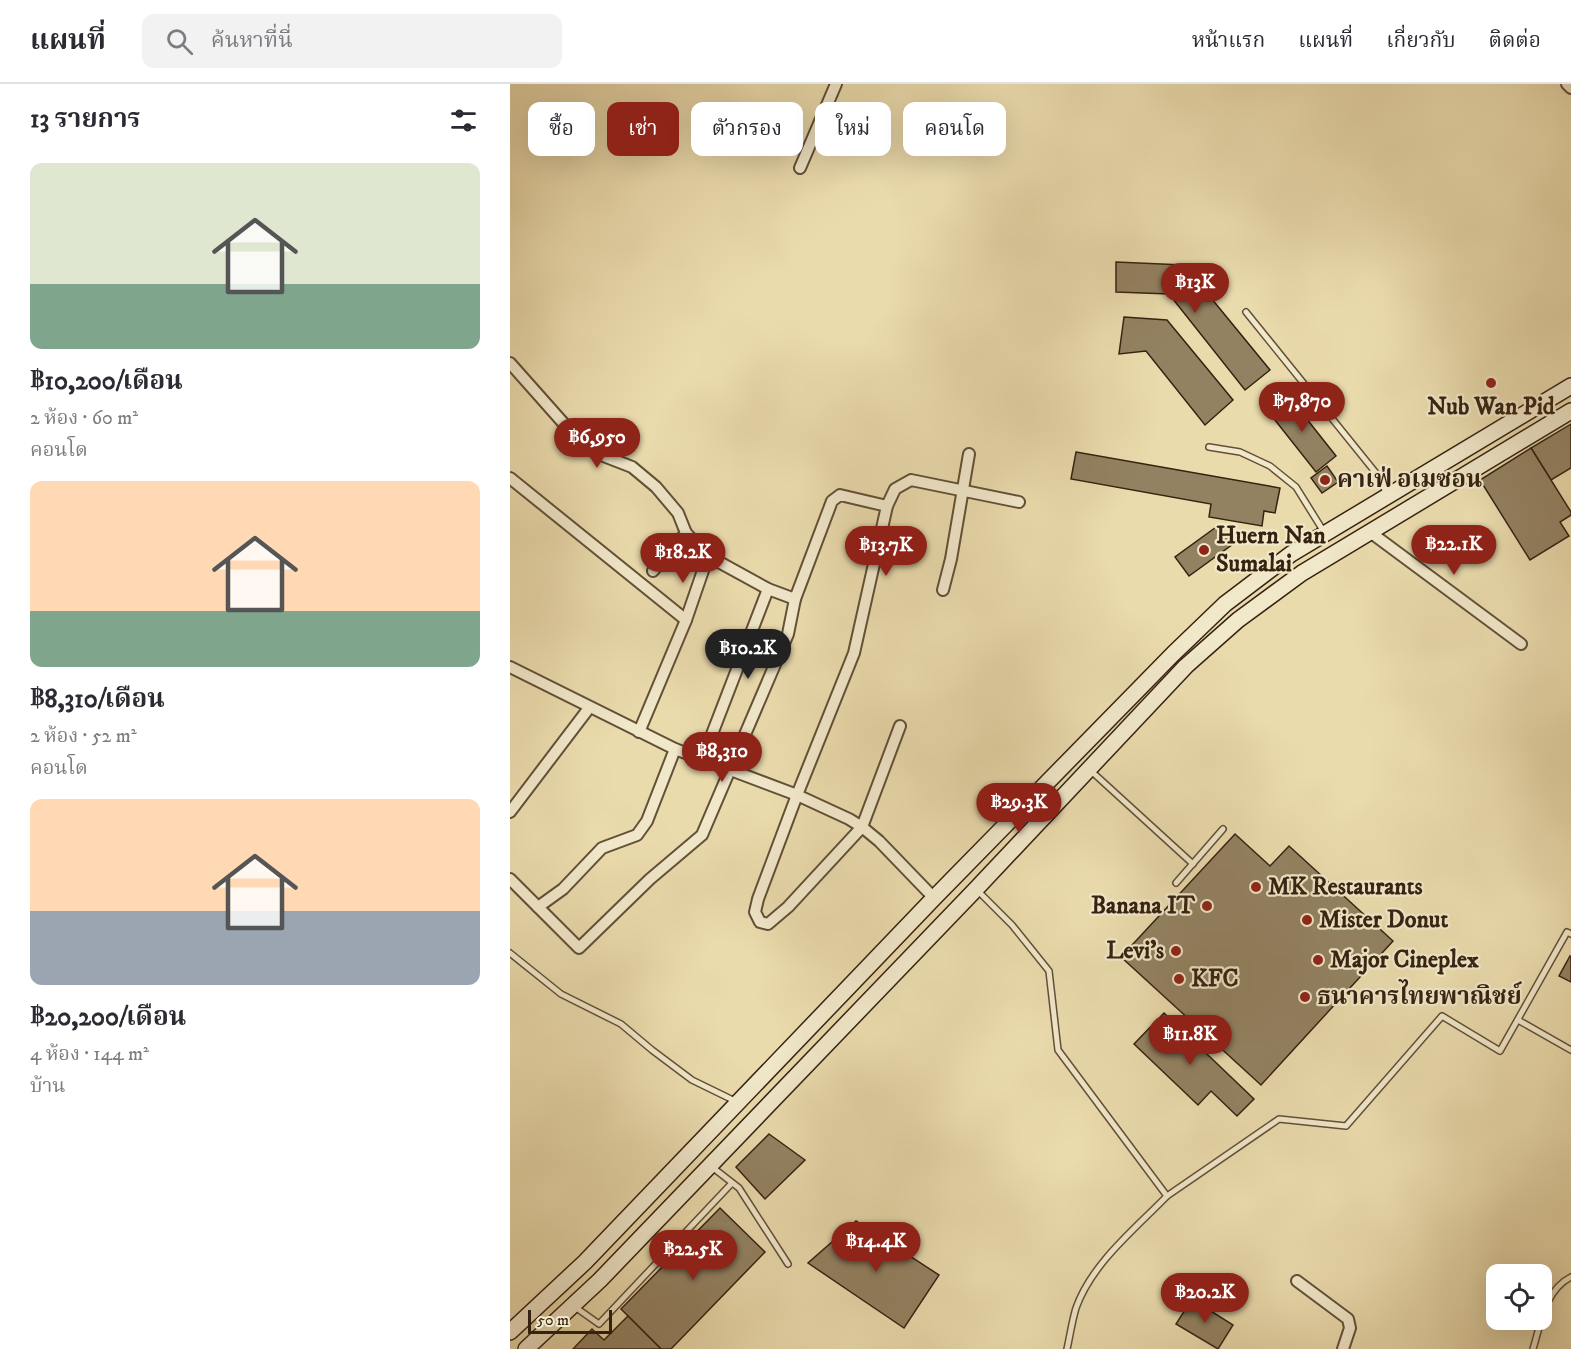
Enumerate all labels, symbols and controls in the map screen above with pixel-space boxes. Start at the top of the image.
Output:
search box [142,14,562,68]
text: แผนที่ [30,23,106,58]
icon: search [163,25,196,58]
text: ค้นหาที่นี่ [211,27,293,54]
text: หน้าแรก [1192,28,1265,54]
text: แผนที่ [1298,28,1353,54]
text: เกี่ยวกับ [1386,28,1456,54]
text: ติดต่อ [1489,28,1541,54]
chip: ซื้อ [528,102,595,156]
chip: เช่า [607,102,679,156]
chip: ตัวกรอง [691,102,803,156]
chip: ใหม่ [815,102,891,156]
chip: คอนโด [903,102,1006,156]
text: 13 รายการ [30,103,141,136]
icon: filters [447,104,480,137]
icon: home [201,202,309,310]
pin: ฿13K [1159,263,1231,314]
text: ฿13K [1175,270,1215,295]
text: ฿10,200/เดือน [30,365,183,398]
marker: Nub Wan Pid [1484,376,1498,390]
pin: ฿7,870 [1253,382,1351,433]
text: ฿7,870 [1273,389,1331,414]
place label: Nub Wan Pid [1427,392,1556,422]
text: 2 ห้อง · 60 m² [30,406,138,431]
pin: ฿6,950 [548,418,646,469]
text: ฿6,950 [568,425,626,450]
text: คอนโด [30,438,88,463]
place label: คาเฟ่ อเมซอน [1337,465,1482,495]
marker: คาเฟ่ อเมซอน [1318,473,1332,487]
icon: home [201,520,309,628]
place label: Huern Nan Sumalai [1216,521,1326,579]
pin: ฿22.1K [1405,525,1503,576]
pin: ฿13.7K [837,526,935,577]
text: ฿22.1K [1425,532,1483,557]
pin: ฿18.2K [634,533,732,584]
text: ฿13.7K [859,533,913,558]
text: ฿18.2K [654,540,712,565]
marker: Huern Nan Sumalai [1197,543,1211,557]
pin: ฿10.2K [699,629,797,680]
text: ฿10.2K [719,636,777,661]
text: ฿8,310/เดือน [30,683,165,716]
text: 2 ห้อง · 52 m² [30,724,137,749]
pin: ฿8,310 [673,732,771,783]
text: ฿8,310 [696,739,748,764]
text: คอนโด [30,756,88,781]
pin: ฿29.3K [970,783,1068,834]
text: ฿29.3K [990,790,1048,815]
icon: home [201,838,309,946]
place label: MK Restaurants [1268,872,1422,902]
marker: MK Restaurants [1249,880,1263,894]
place label: Banana IT [1091,891,1196,921]
marker: Banana IT [1200,899,1214,913]
place label: Mister Donut [1319,905,1448,935]
marker: Mister Donut [1300,913,1314,927]
place label: Levi's [1106,936,1164,966]
marker: Levi's [1169,944,1183,958]
place label: Major Cineplex [1330,945,1479,975]
marker: Major Cineplex [1311,953,1325,967]
place label: KFC [1191,964,1239,994]
marker: KFC [1172,972,1186,986]
place label: ธนาคารไทยพาณิชย์ [1317,979,1523,1012]
marker: ธนาคารไทยพาณิชย์ [1298,990,1312,1004]
text: ฿20,200/เดือน [30,1001,186,1034]
pin: ฿11.8K [1141,1015,1239,1066]
text: ฿11.8K [1163,1022,1217,1047]
text: 4 ห้อง · 144 m² [30,1042,149,1067]
text: บ้าน [30,1074,66,1099]
pin: ฿14.4K [827,1222,925,1273]
text: ฿14.4K [845,1229,907,1254]
pin: ฿22.5K [644,1230,742,1281]
text: ฿22.5K [663,1237,723,1262]
map controls [1486,1264,1552,1330]
button: locate [1486,1264,1552,1330]
pin: ฿20.2K [1156,1273,1254,1324]
text: ฿20.2K [1175,1280,1235,1305]
scale bar [528,1307,612,1334]
text: 50 m [537,1310,569,1330]

